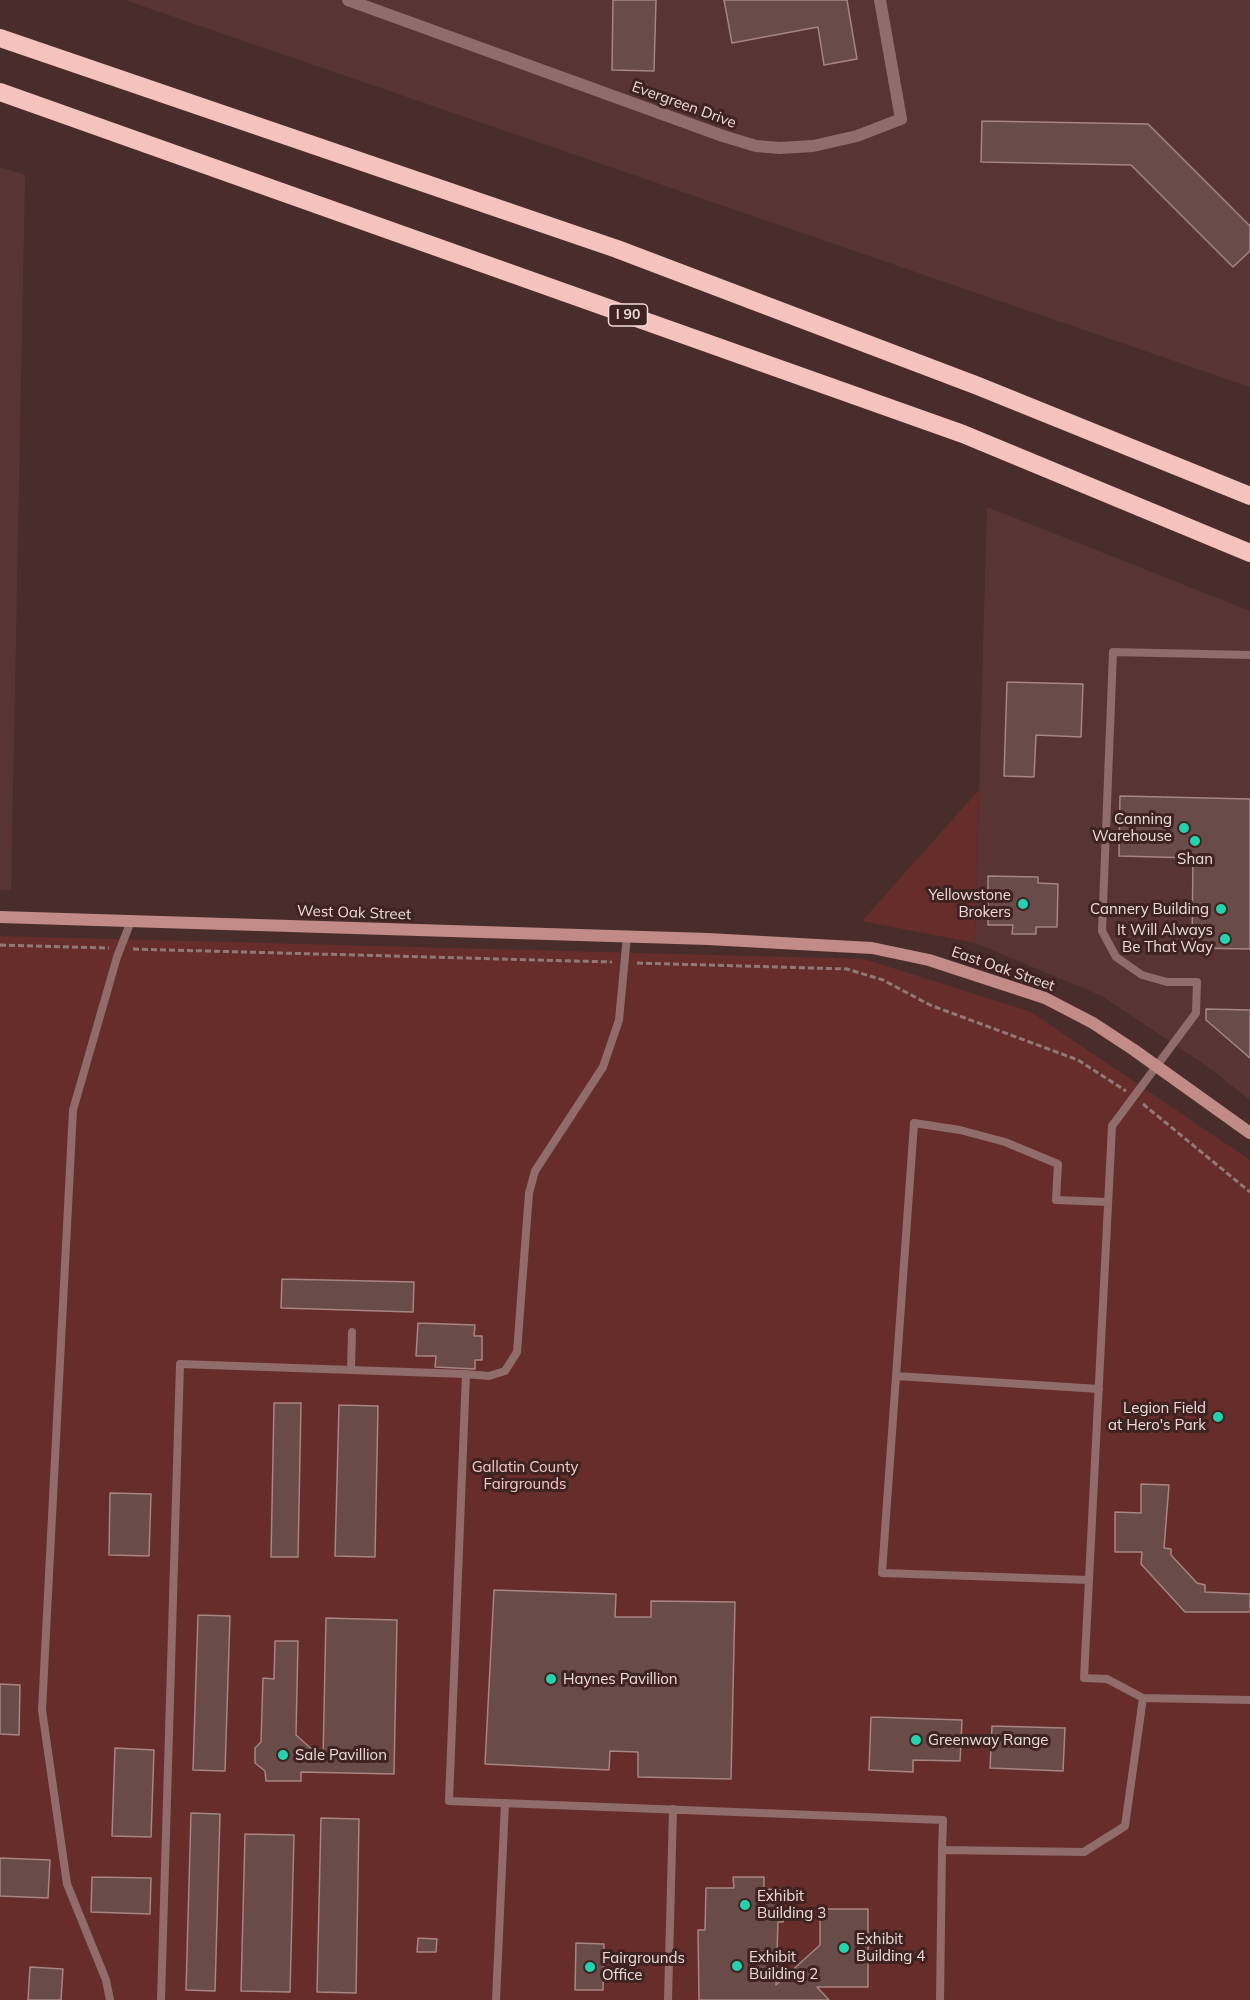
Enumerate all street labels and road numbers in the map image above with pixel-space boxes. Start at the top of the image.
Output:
street label: Evergreen Drive [629,78,739,132]
road number: I 90 [608,304,648,326]
street label: West Oak Street [297,902,411,924]
street label: East Oak Street [949,943,1057,995]

